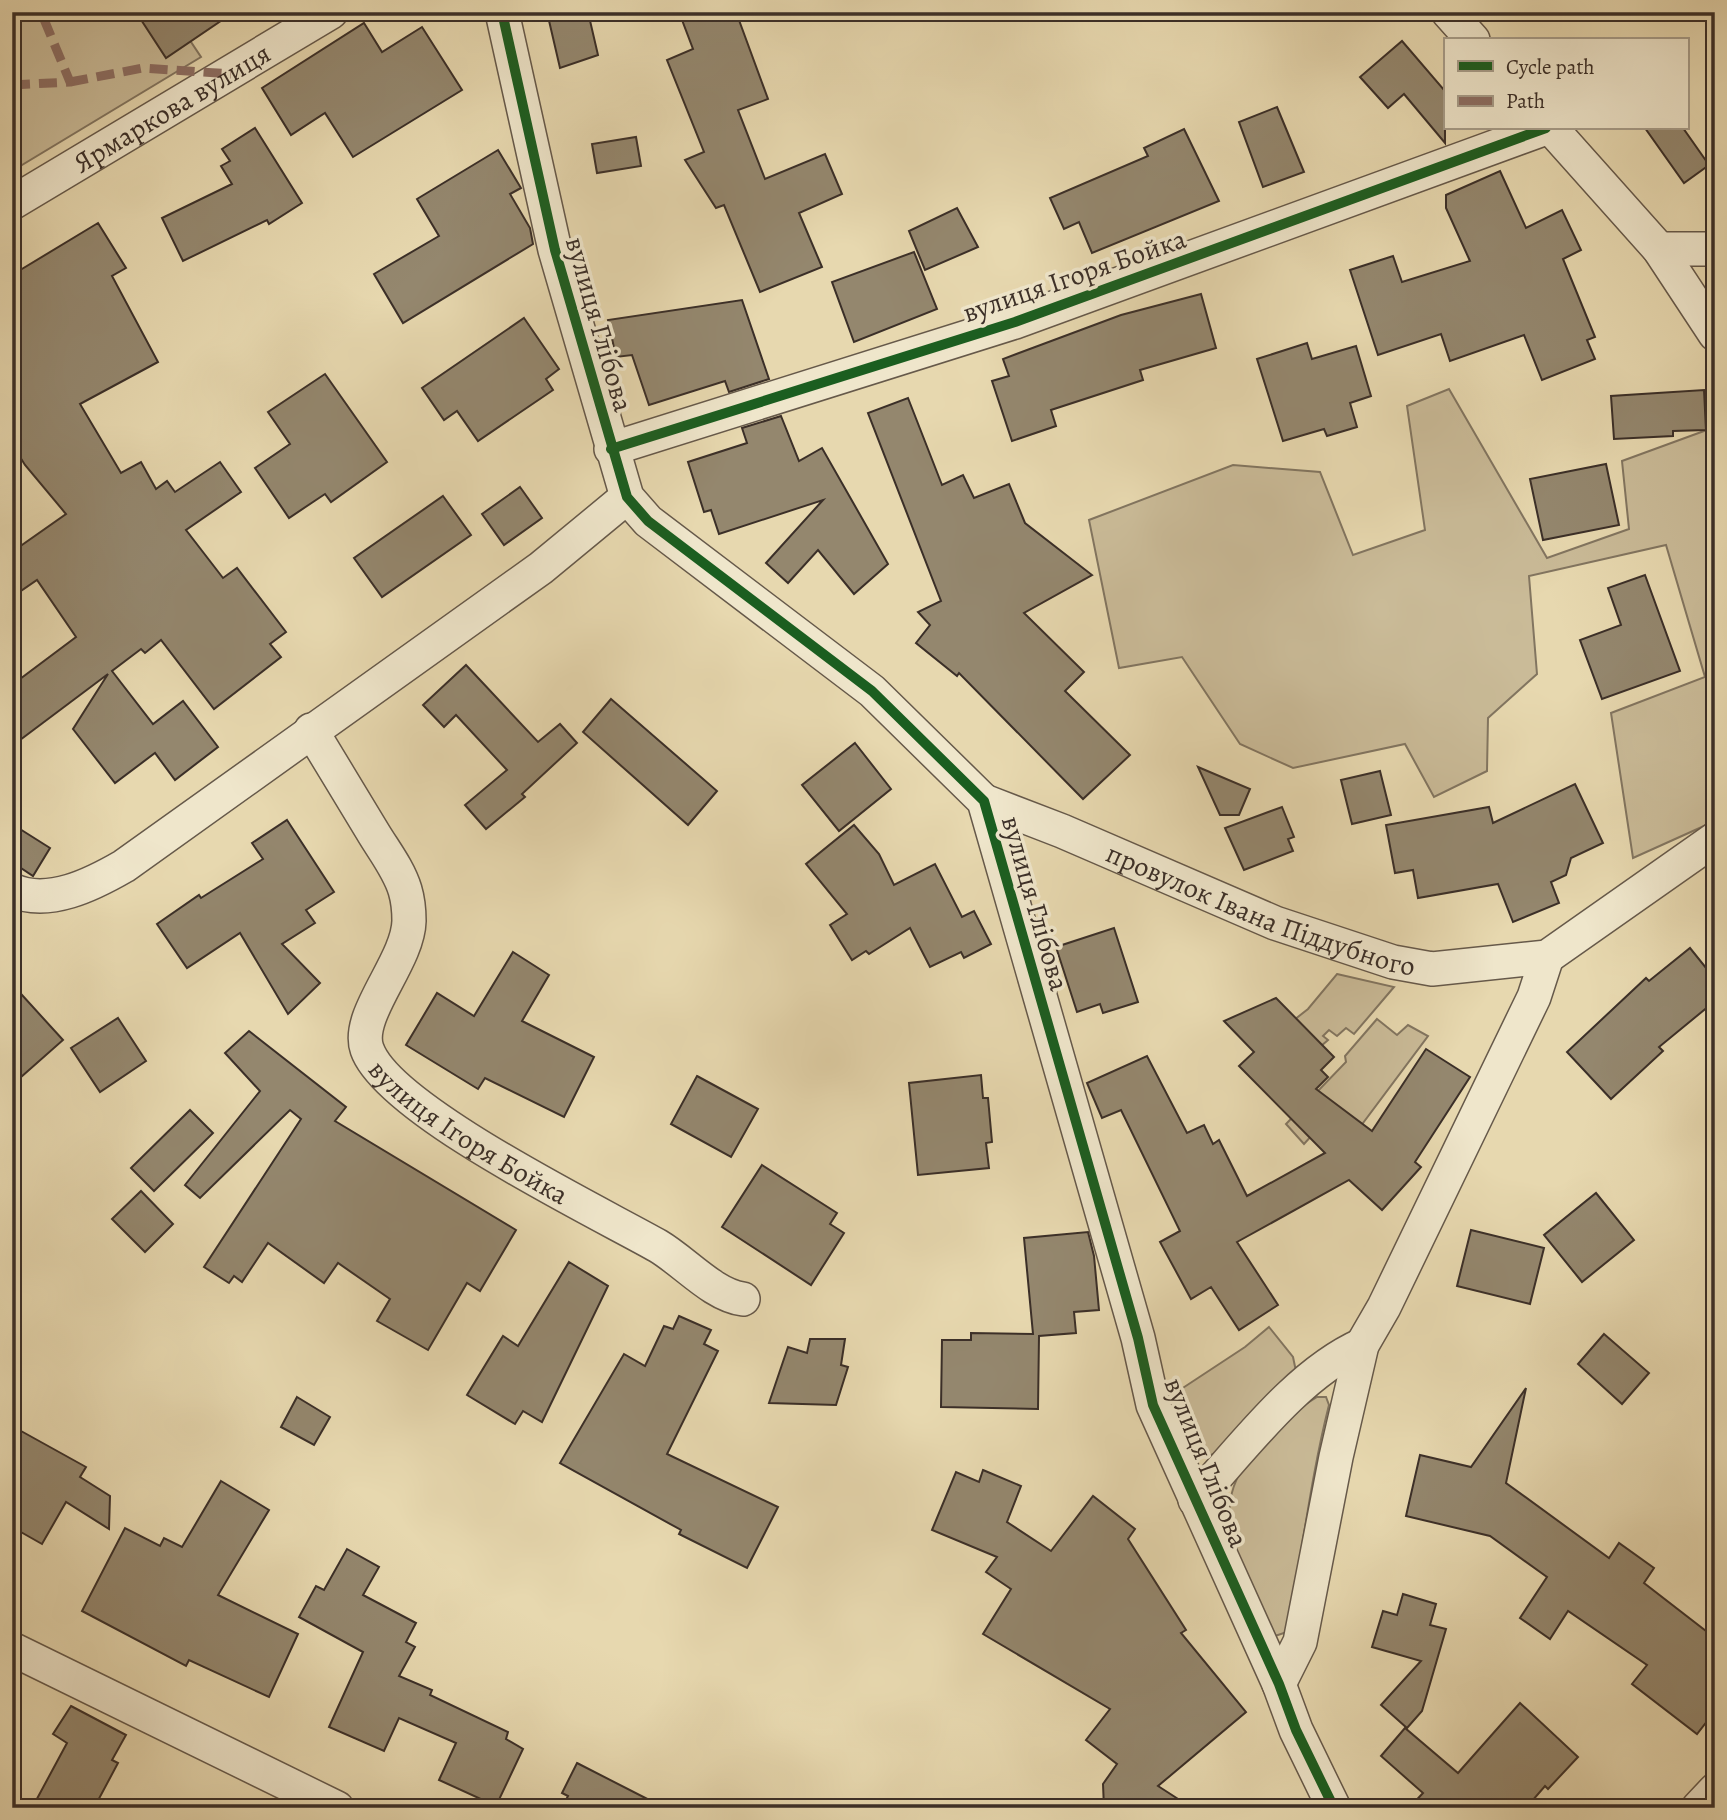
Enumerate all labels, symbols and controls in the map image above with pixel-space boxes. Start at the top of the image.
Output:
street label: Ярмаркова вулиця [66,35,278,182]
legend [1444,38,1688,130]
text: Cycle path [1506,53,1595,81]
text: Path [1506,87,1545,115]
street label: вулиця Ігоря Бойка [958,220,1191,332]
street label: вулиця Глібова [556,232,642,416]
street label: вулиця Глібова [992,811,1078,995]
street label: провулок Івана Піддубного [1100,834,1418,986]
street label: вулиця Ігоря Бойка [359,1052,575,1214]
street label: вулиця Глібова [1155,1372,1257,1553]

